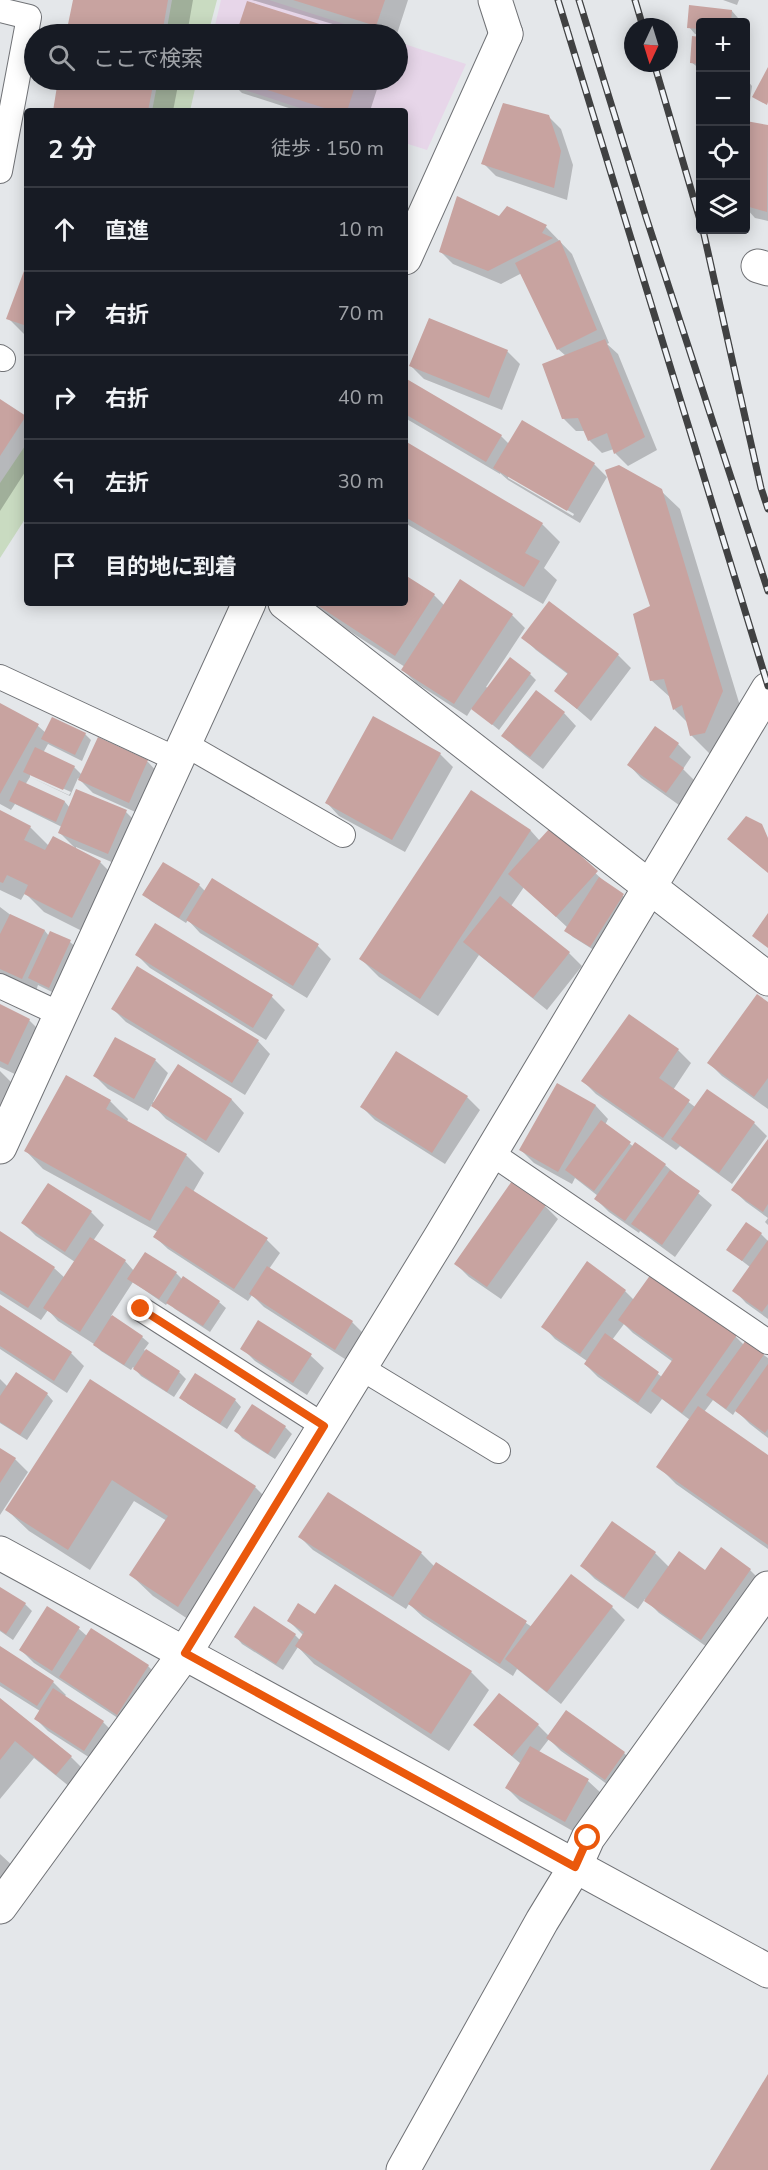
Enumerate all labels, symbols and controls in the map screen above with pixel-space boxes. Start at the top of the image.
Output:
north arrow [624,18,678,72]
map controls [696,18,750,234]
button: + [696,18,750,72]
search box [24,24,408,90]
icon: search [45,41,78,74]
text: ここで検索 [93,44,203,74]
button: − [696,72,750,126]
button: locate [696,126,750,180]
text: 2 分 [48,132,97,167]
text: 徒歩 · 150 m [271,135,384,162]
button: layers [696,180,750,234]
icon: ahead [48,213,81,246]
text: 直進 [105,216,149,246]
text: 10 m [338,216,384,243]
icon: right [48,297,81,330]
text: 右折 [105,300,149,330]
text: 70 m [338,300,384,327]
icon: right [48,381,81,414]
text: 右折 [105,384,149,414]
text: 40 m [338,384,384,411]
icon: left [48,465,81,498]
text: 左折 [105,468,149,498]
text: 30 m [338,468,384,495]
icon: arrive [48,549,81,582]
text: 目的地に到着 [105,552,237,582]
route end [127,1295,153,1321]
route start [574,1824,600,1850]

